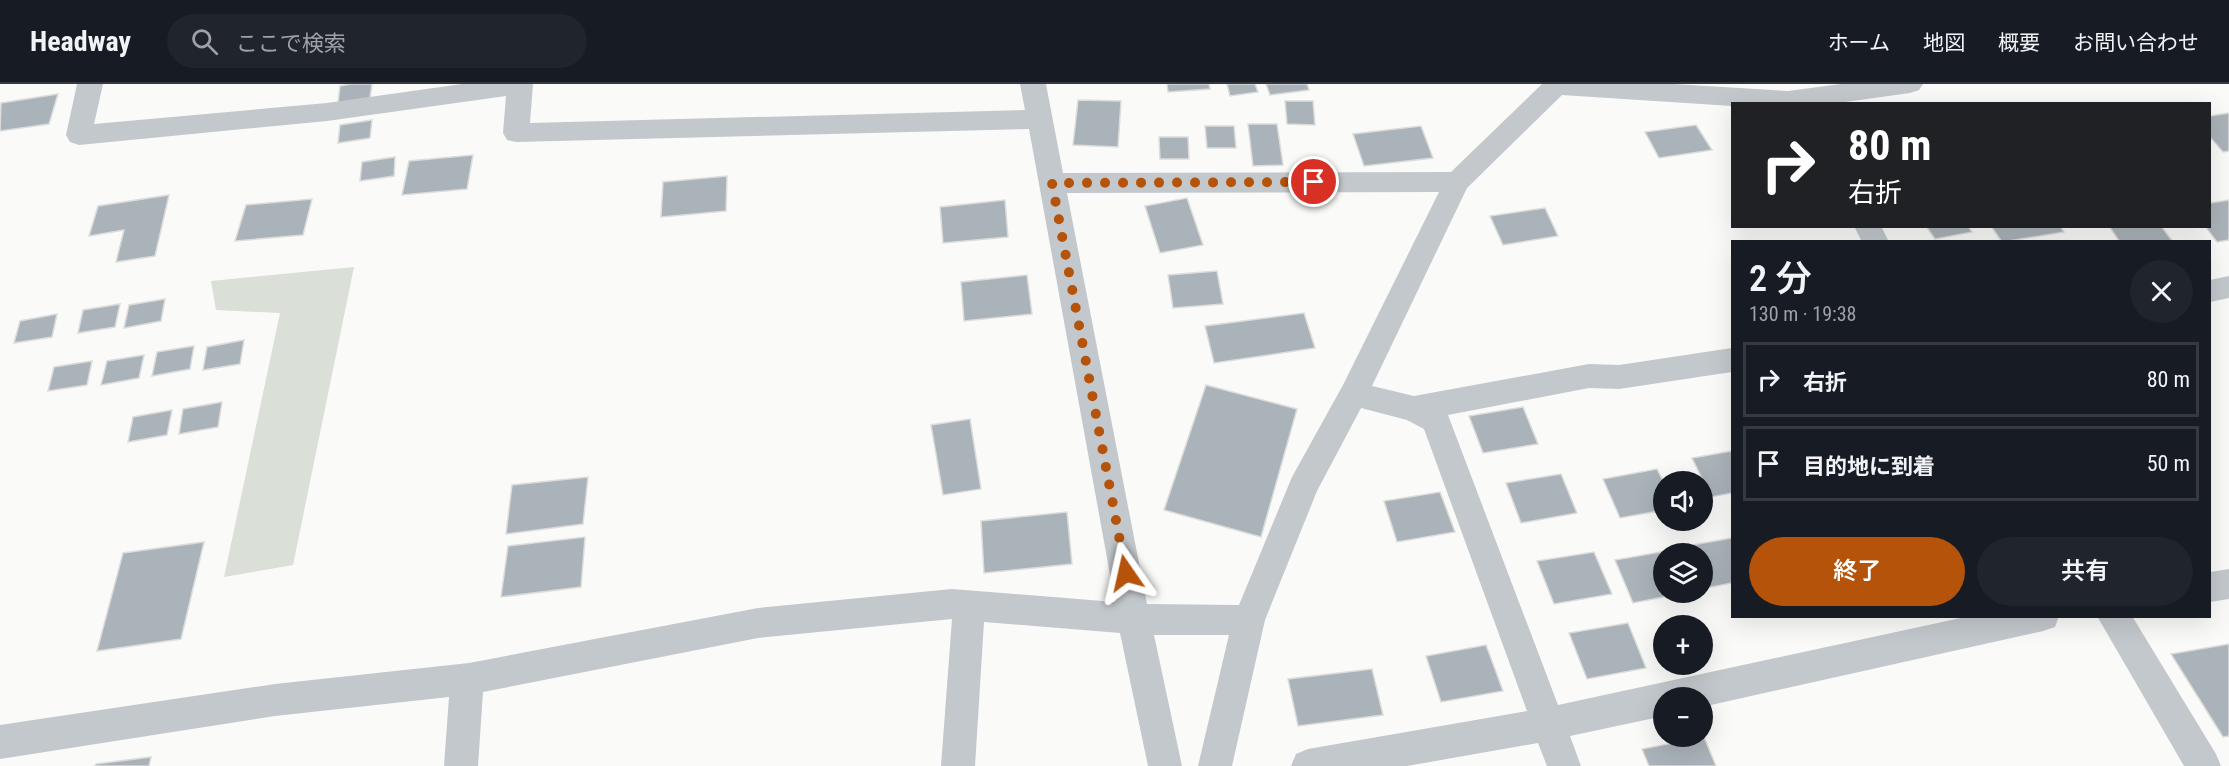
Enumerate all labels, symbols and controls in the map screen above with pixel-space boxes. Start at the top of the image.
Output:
search box [167,14,587,68]
text: Headway [30,25,131,58]
icon: search [188,25,221,58]
text: ここで検索 [236,31,346,56]
text: ホーム [1828,31,1890,55]
text: 地図 [1923,31,1965,55]
text: 概要 [1998,31,2040,55]
text: お問い合わせ [2073,31,2199,55]
text: 80 m [1848,121,1931,170]
icon: right [1749,126,1827,204]
pin [1288,156,1339,207]
icon: arrive [1297,165,1330,198]
text: 右折 [1848,177,1902,209]
text: 2 分 [1749,258,1811,300]
button: close [2130,260,2193,323]
text: 130 m · 19:38 [1749,302,1856,326]
icon: right [1752,363,1785,396]
text: 80 m [2147,367,2190,392]
text: 右折 [1803,370,1847,395]
icon: arrive [1752,447,1785,480]
text: 50 m [2147,451,2190,476]
text: 目的地に到着 [1803,454,1935,479]
map controls [1653,471,1713,747]
button: sound [1653,471,1713,531]
button: 終了 [1749,537,1965,606]
button: 共有 [1977,537,2193,606]
position arrow [1094,541,1158,605]
button: layers [1653,543,1713,603]
button: + [1653,615,1713,675]
button: − [1653,687,1713,747]

